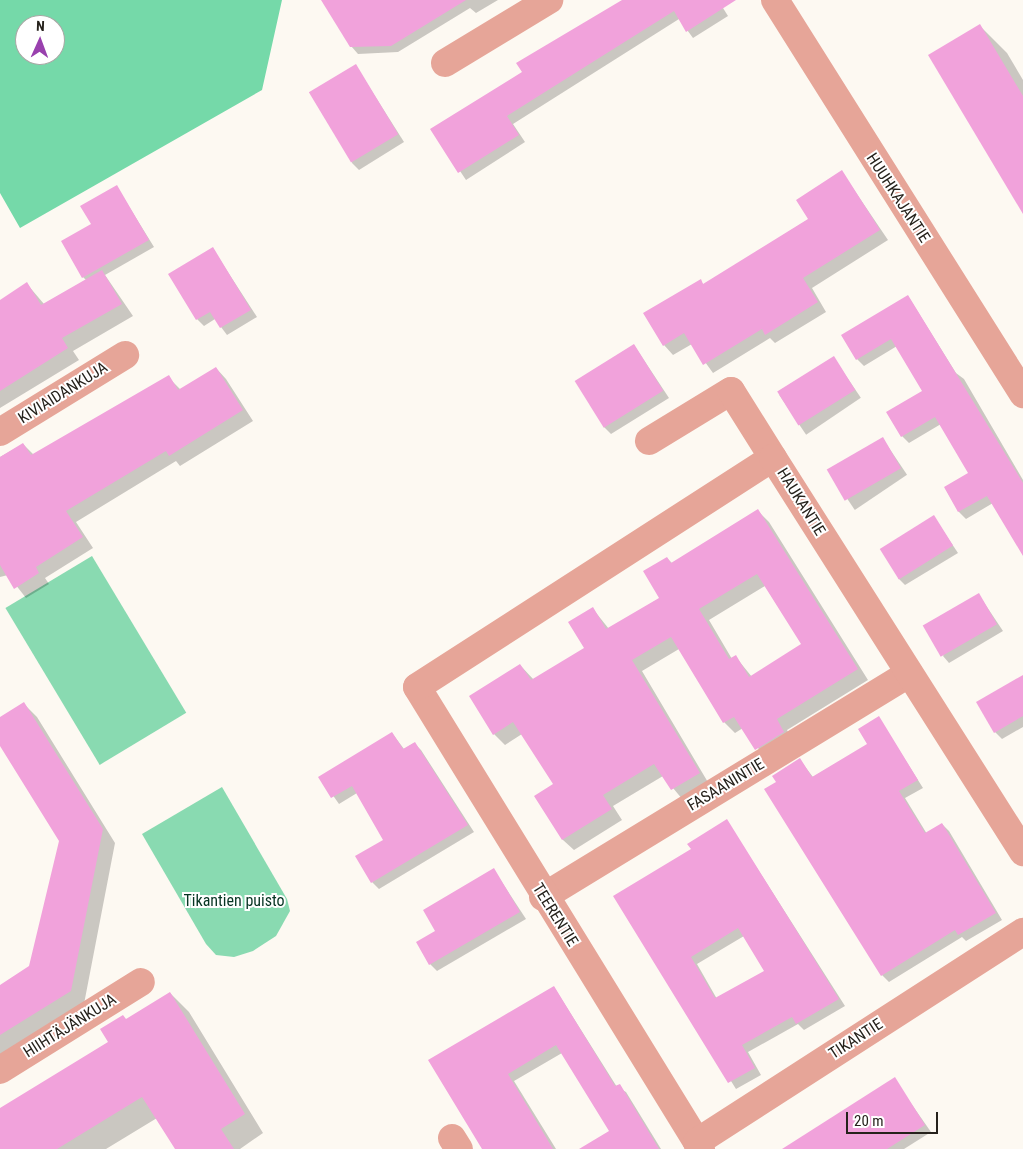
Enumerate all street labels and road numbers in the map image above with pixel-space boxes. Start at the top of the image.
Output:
street label: HUUHKAJANTIE [862,150,934,246]
street label: KIVIAIDANKUJA [15,358,111,428]
street label: HAUKANTIE [773,465,829,539]
street label: FASAANINTIE [684,755,768,815]
street label: TEERENTIE [528,880,582,950]
street label: HIIHTÄJÄNKUJA [20,990,120,1062]
street label: TIKANTIE [826,1015,886,1063]

